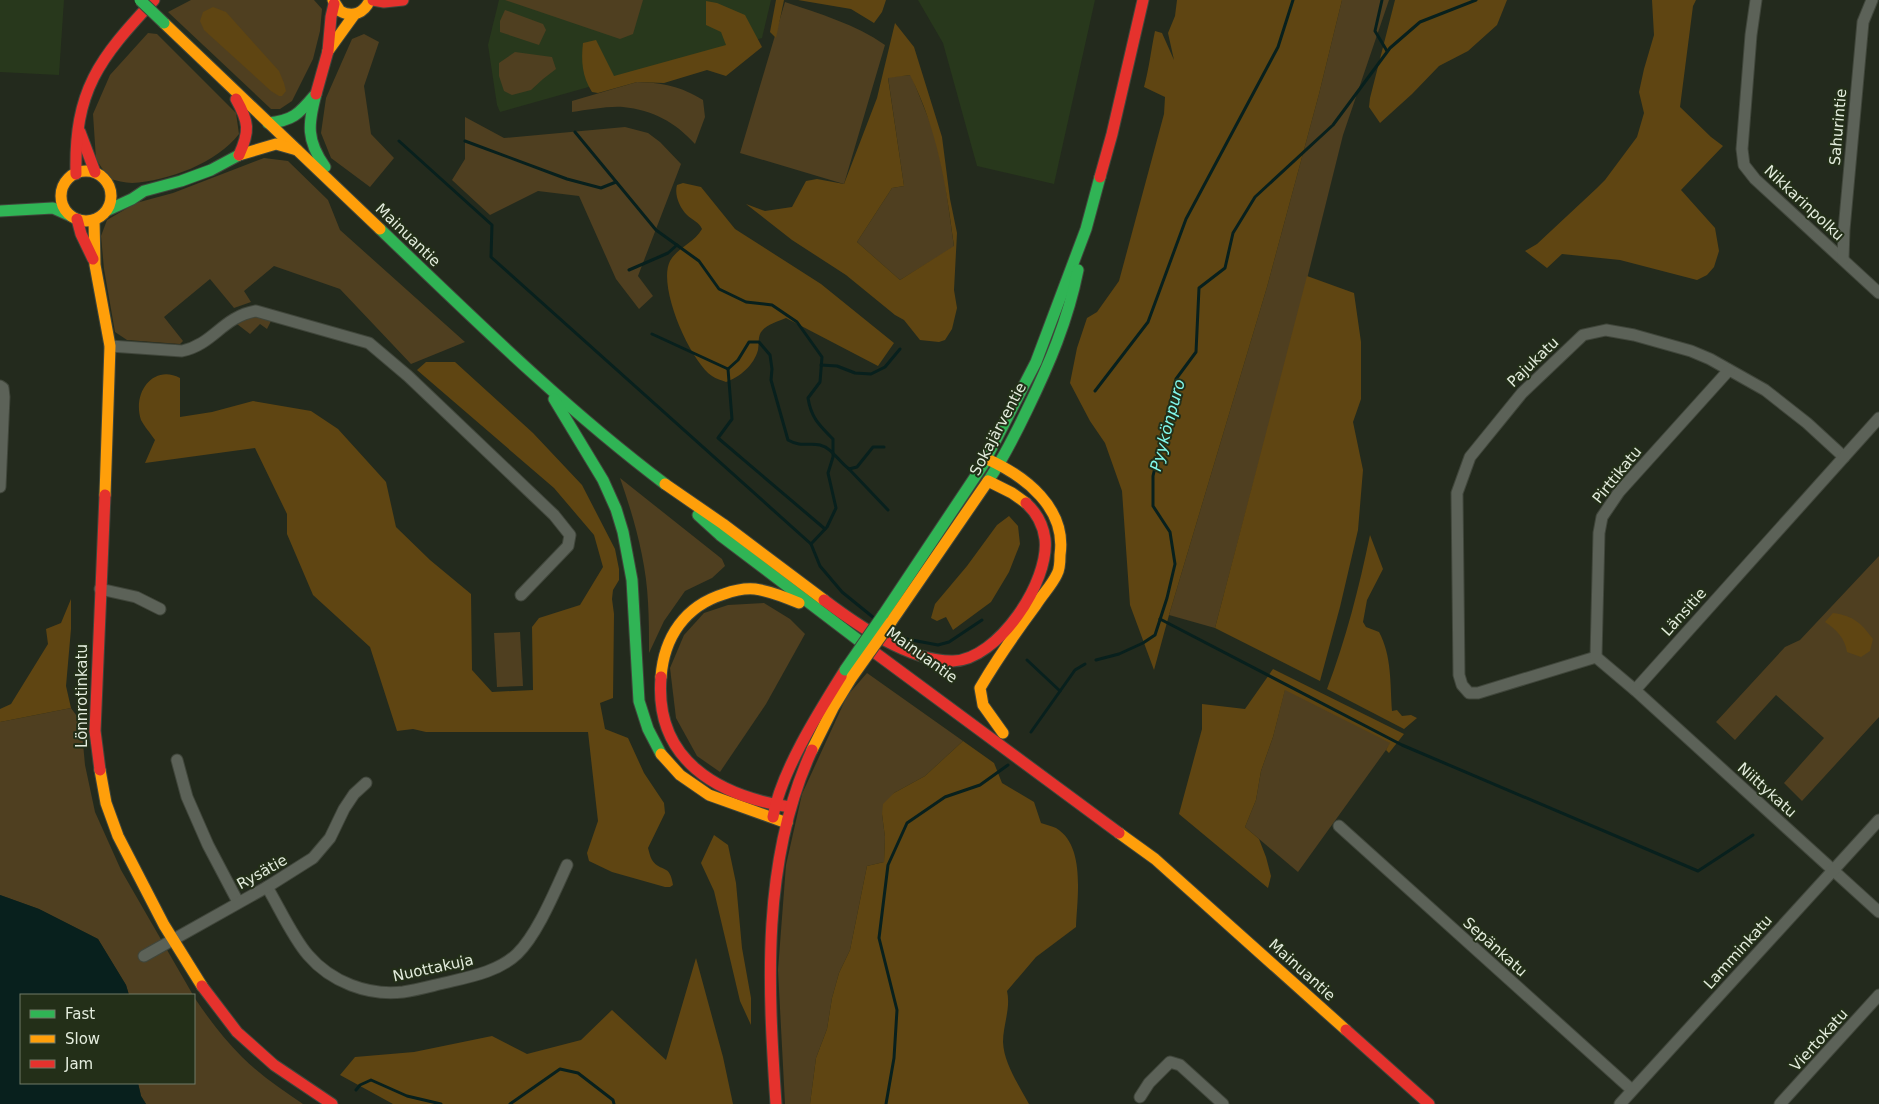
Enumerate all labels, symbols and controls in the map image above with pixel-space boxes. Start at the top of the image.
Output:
street label: Sahurintie [1826,88,1850,166]
street label: Nikkarinpolku [1761,162,1847,244]
street label: Mainuantie [372,200,444,270]
street label: Pajukatu [1504,333,1562,391]
water label: Pyykönpuro [1146,377,1189,473]
street label: Sokajärventie [966,379,1030,479]
street label: Pirttikatu [1589,443,1645,507]
street label: Länsitie [1658,584,1710,640]
street label: Mainuantie [883,623,961,687]
street label: Lönnrotinkatu [73,644,91,748]
street label: Niittykatu [1734,759,1800,821]
street label: Rysätie [234,851,290,893]
street label: Lamminkatu [1700,911,1776,993]
street label: Sepänkatu [1459,914,1531,980]
street label: Mainuantie [1265,935,1339,1005]
street label: Nuottakuja [391,951,475,985]
legend [20,994,195,1084]
text: Fast [65,1005,95,1023]
street label: Viertokatu [1786,1005,1852,1075]
text: Slow [65,1030,100,1048]
text: Jam [64,1055,93,1073]

